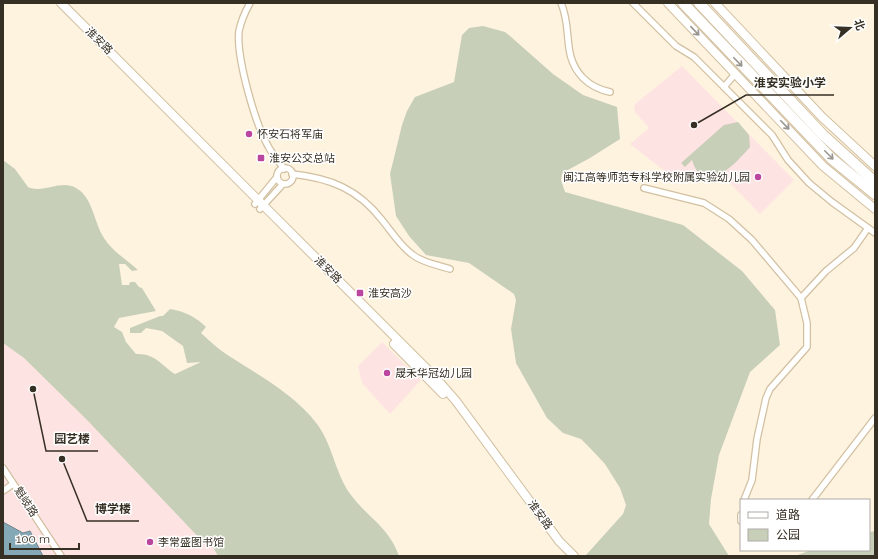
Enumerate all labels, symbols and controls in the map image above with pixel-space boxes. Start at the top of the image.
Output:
north arrow [830,8,870,48]
text: 北 [851,18,867,32]
street label: 淮安路 [83,25,115,57]
one-way arrow [690,26,699,36]
one-way arrow [734,57,743,67]
callout: 淮安实验小学 [746,71,834,95]
text: 淮安实验小学 [754,76,826,90]
one-way arrow [780,120,789,130]
place label: 怀安石将军庙 [257,128,323,141]
marker: 怀安石将军庙 [244,129,254,139]
one-way arrow [824,150,834,160]
place label: 淮安公交总站 [269,152,335,165]
marker: 淮安公交总站 [256,153,266,163]
place label: 闽江高等师范专科学校附属实验幼儿园 [563,171,750,184]
marker: 闽江高等师范专科学校附属实验幼儿园 [753,172,763,182]
street label: 淮安路 [312,254,344,286]
place label: 淮安高沙 [368,287,412,300]
marker: 淮安高沙 [355,288,365,298]
place label: 晟禾华冠幼儿园 [395,367,472,380]
marker: 晟禾华冠幼儿园 [382,368,392,378]
callout: 园艺楼 [46,427,98,451]
text: 园艺楼 [54,432,90,446]
street label: 魁岐路 [12,485,40,519]
callout: 博学楼 [87,497,139,521]
street label: 淮安路 [525,498,555,532]
legend [740,499,870,551]
text: 博学楼 [95,502,131,516]
text: 道路 [776,508,800,522]
scale bar [10,525,79,551]
text: 公园 [776,528,800,542]
text: 100 m [16,532,50,546]
place label: 李常盛图书馆 [158,536,224,549]
marker: 李常盛图书馆 [145,537,155,547]

